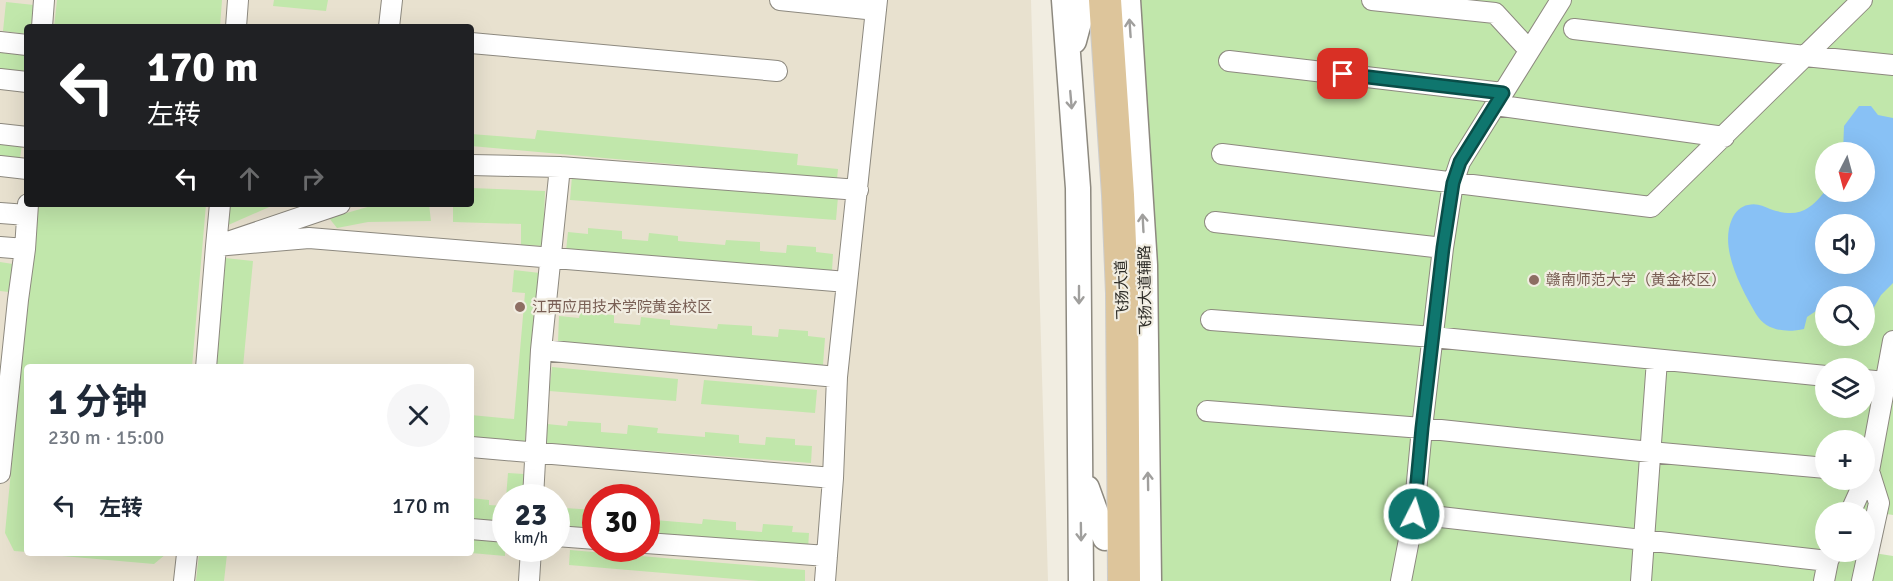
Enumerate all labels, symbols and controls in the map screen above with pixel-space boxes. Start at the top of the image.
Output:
one-way arrow [1125,19,1136,38]
text: 170 m [147,42,258,93]
icon: left [48,48,126,126]
pin [1317,48,1368,99]
icon: arrive [1326,57,1359,90]
one-way arrow [1066,90,1077,110]
text: 左转 [147,99,201,132]
north arrow [1815,142,1875,202]
map controls [1815,142,1875,562]
icon: left [170,162,203,195]
icon: ahead [233,162,266,195]
icon: right [296,162,329,195]
one-way arrow [1137,213,1148,233]
button: sound [1815,214,1875,274]
street label: 飞扬大道辅路 [1135,245,1155,335]
street label: 飞扬大道 [1112,260,1132,320]
place label: 赣南师范大学（黄金校区） [1546,271,1726,289]
marker: 赣南师范大学（黄金校区） [1527,273,1541,287]
one-way arrow [1073,284,1085,304]
button: search [1815,286,1875,346]
place label: 江西应用技术学院黄金校区 [532,298,712,316]
marker: 江西应用技术学院黄金校区 [513,300,527,314]
button: layers [1815,358,1875,418]
text: 1 分钟 [48,380,147,425]
button: close [387,384,450,447]
text: 230 m · 15:00 [48,425,164,450]
button: + [1815,430,1875,490]
one-way arrow [1142,471,1153,491]
position arrow [1382,482,1446,546]
speed limit sign: 30 [582,484,660,562]
icon: left [48,489,81,522]
text: 170 m [392,492,450,519]
text: 左转 [99,494,143,521]
text: 23 [515,497,547,534]
button: − [1815,502,1875,562]
one-way arrow [1075,521,1087,541]
text: km/h [514,529,548,547]

